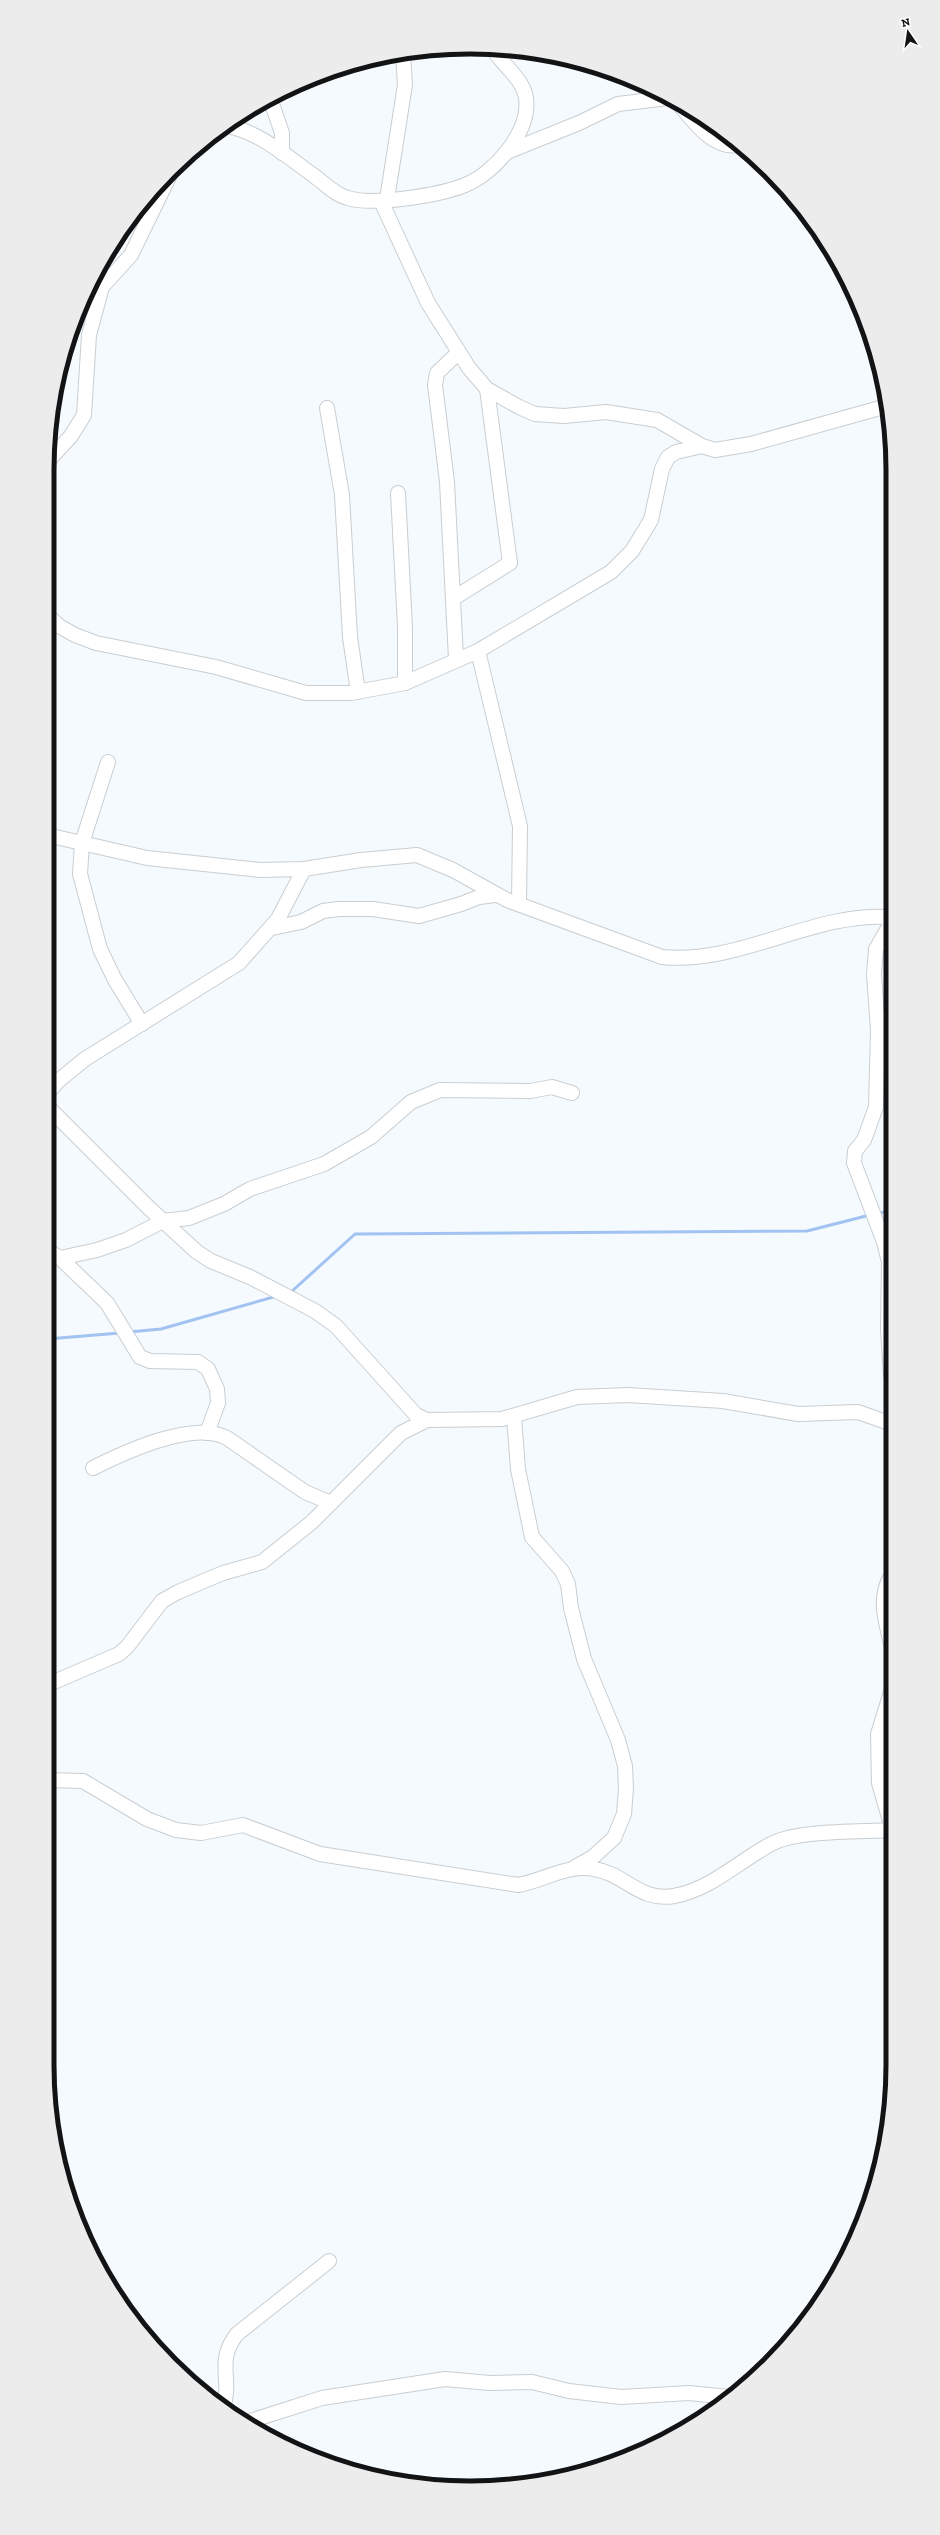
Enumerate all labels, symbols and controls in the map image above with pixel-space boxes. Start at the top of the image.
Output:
north arrow [888,12,928,52]
text: N [900,15,912,30]

